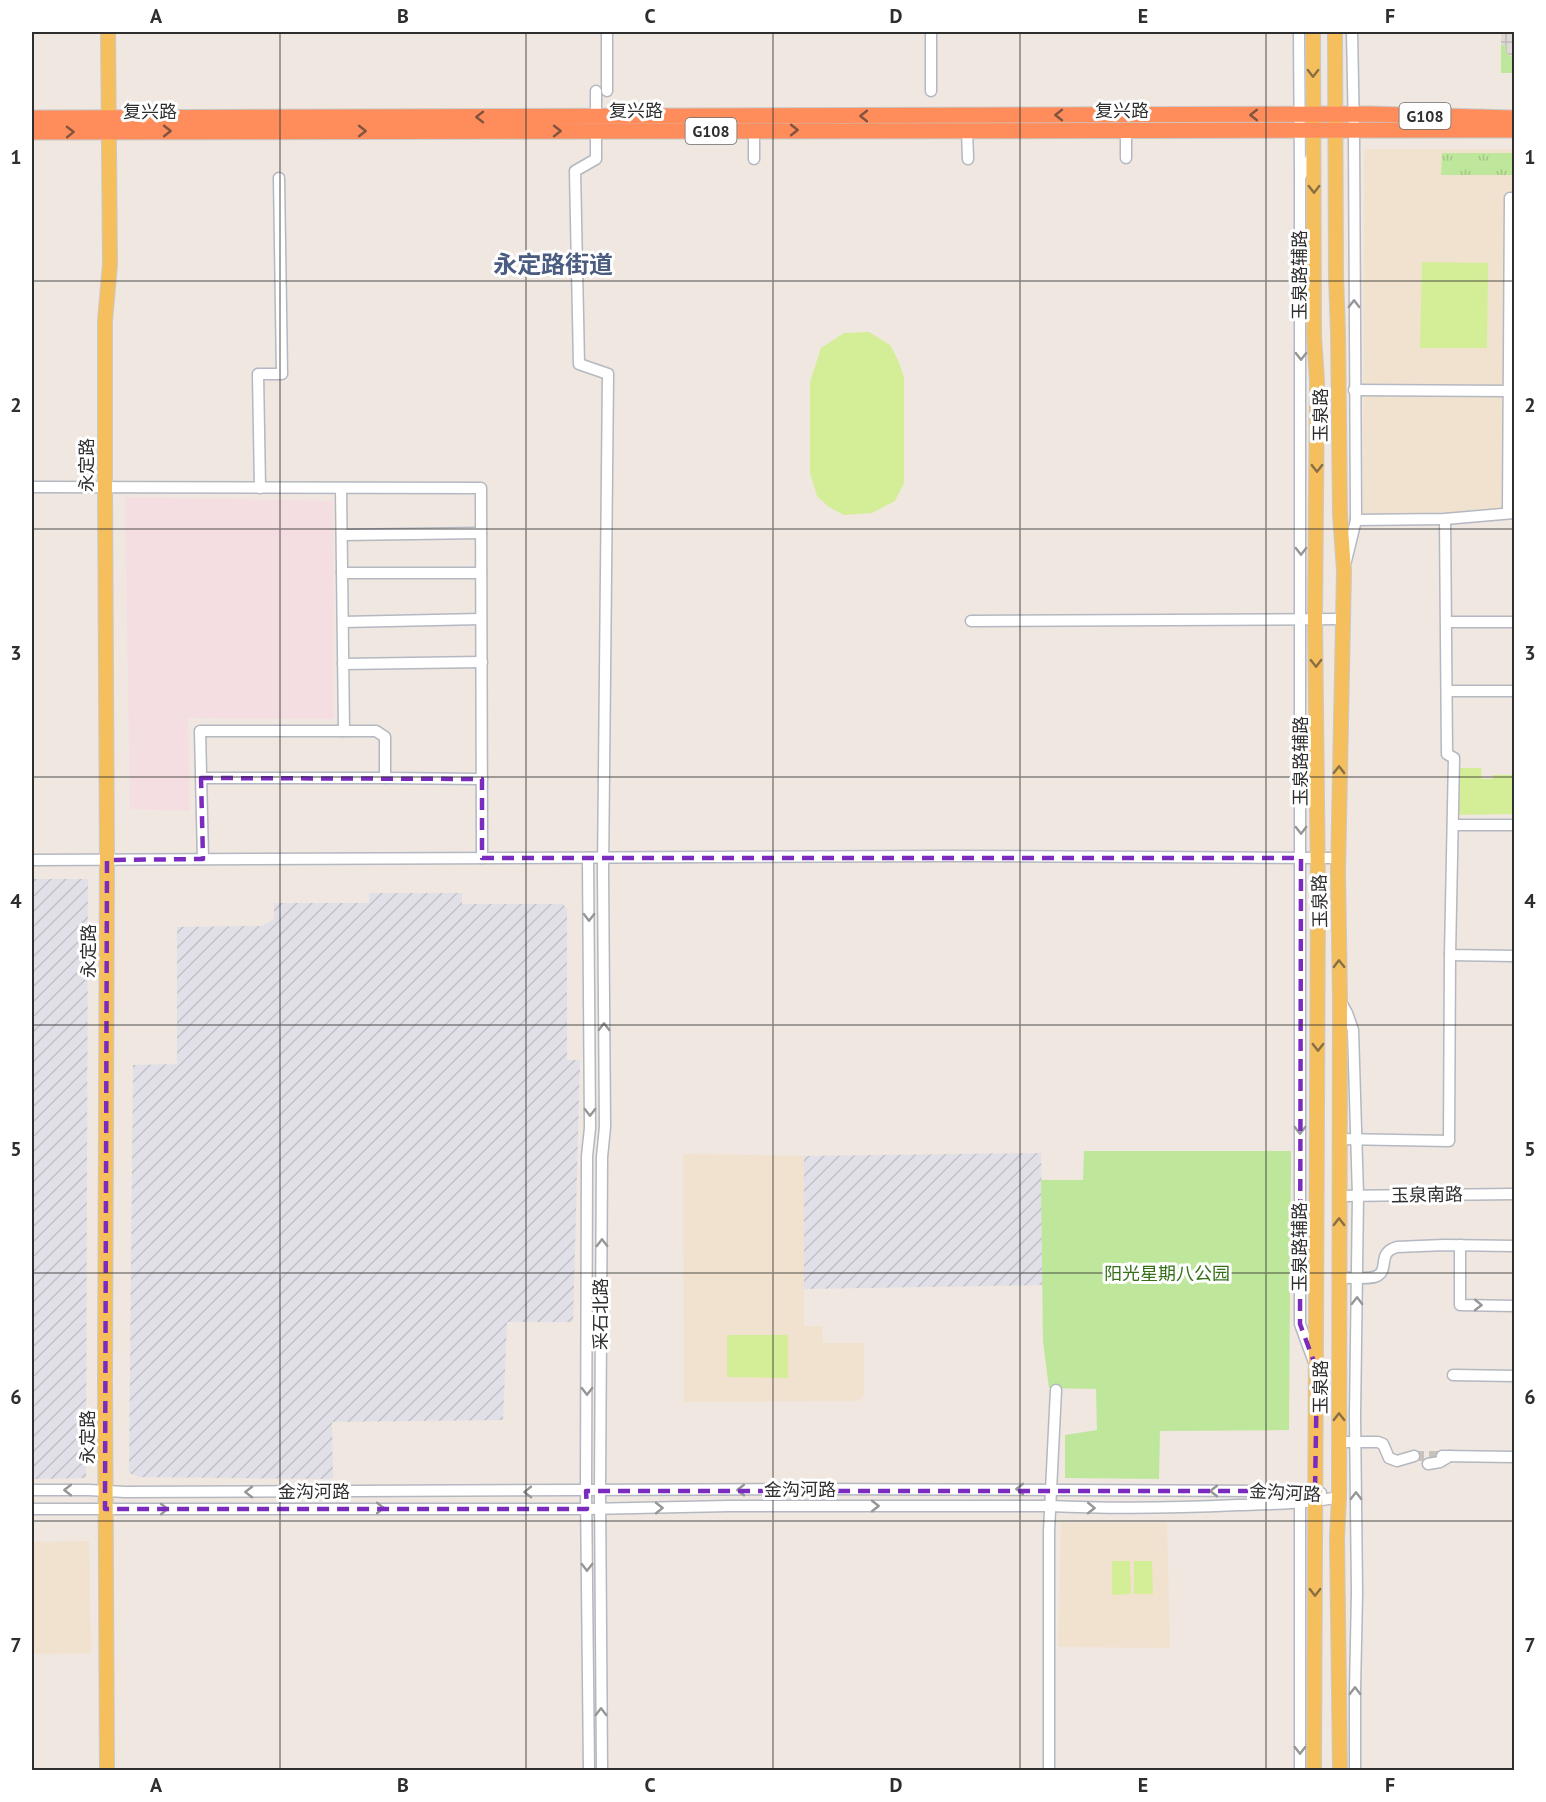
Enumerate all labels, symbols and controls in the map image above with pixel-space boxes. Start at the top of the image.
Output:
text: A [150,3,163,29]
text: B [397,3,409,29]
text: C [644,3,656,29]
text: D [890,3,903,29]
text: E [1138,3,1148,29]
text: F [1385,3,1395,29]
one-way arrow [1307,68,1319,77]
street label: 复兴路 [609,99,663,122]
street label: 复兴路 [1095,99,1149,122]
street label: 复兴路 [123,100,177,123]
road number: G108 [1400,103,1450,129]
one-way arrow [1055,109,1064,121]
one-way arrow [1250,109,1259,121]
one-way arrow [860,110,869,122]
one-way arrow [476,111,485,123]
road number: G108 [686,118,736,144]
one-way arrow [789,124,798,136]
one-way arrow [162,125,171,137]
one-way arrow [357,125,366,137]
one-way arrow [552,125,561,137]
one-way arrow [65,126,74,138]
text: 1 [10,144,22,170]
text: 1 [1524,144,1536,170]
one-way arrow [1307,184,1320,193]
street label: 玉泉路辅路 [1288,230,1311,320]
district label: 永定路街道 [493,249,613,280]
one-way arrow [1348,299,1360,308]
one-way arrow [1295,351,1307,360]
street label: 玉泉路 [1309,388,1332,442]
text: 2 [10,392,22,418]
text: 2 [1524,392,1536,418]
street label: 永定路 [75,438,98,492]
one-way arrow [1310,463,1323,472]
one-way arrow [1295,546,1307,555]
text: 3 [10,640,22,666]
text: 3 [1524,640,1536,666]
one-way arrow [1310,658,1322,667]
street label: 玉泉路辅路 [1289,716,1312,806]
one-way arrow [1333,765,1346,774]
one-way arrow [1295,825,1307,834]
street label: 玉泉路 [1308,874,1331,928]
text: 4 [10,888,22,914]
text: 4 [1524,888,1536,914]
one-way arrow [583,912,595,921]
street label: 永定路 [77,924,100,978]
one-way arrow [1333,960,1345,969]
one-way arrow [598,1023,610,1032]
one-way arrow [1312,1042,1324,1051]
one-way arrow [584,1107,596,1116]
one-way arrow [1294,1125,1306,1134]
text: 5 [10,1136,22,1162]
text: 5 [1524,1136,1536,1162]
street label: 玉泉南路 [1391,1182,1463,1207]
street label: 玉泉路辅路 [1288,1202,1311,1292]
one-way arrow [1333,1218,1345,1227]
one-way arrow [596,1239,608,1248]
park label: 阳光星期八公园 [1104,1262,1230,1285]
street label: 采石北路 [589,1278,612,1350]
one-way arrow [1351,1297,1363,1306]
one-way arrow [1474,1299,1483,1311]
street label: 玉泉路 [1309,1360,1332,1414]
text: 6 [10,1384,22,1410]
text: 6 [1524,1384,1536,1410]
one-way arrow [580,1386,593,1395]
street label: 永定路 [76,1410,99,1464]
one-way arrow [1333,1413,1345,1422]
street label: 金沟河路 [764,1478,836,1501]
street label: 金沟河路 [1248,1479,1322,1506]
street label: 金沟河路 [278,1480,350,1503]
one-way arrow [1015,1483,1024,1495]
one-way arrow [64,1484,73,1496]
one-way arrow [736,1484,745,1496]
one-way arrow [523,1485,532,1498]
one-way arrow [1210,1485,1219,1497]
one-way arrow [244,1486,253,1498]
one-way arrow [1350,1492,1362,1501]
one-way arrow [871,1500,880,1512]
one-way arrow [655,1501,664,1514]
one-way arrow [375,1502,384,1514]
one-way arrow [1087,1502,1096,1514]
one-way arrow [159,1503,168,1515]
one-way arrow [581,1563,594,1572]
one-way arrow [1309,1587,1321,1596]
text: 7 [10,1632,22,1658]
text: 7 [1524,1632,1536,1658]
one-way arrow [1349,1687,1361,1696]
one-way arrow [595,1708,607,1717]
one-way arrow [1294,1745,1306,1754]
text: A [150,1772,163,1798]
text: B [397,1772,409,1798]
text: C [644,1772,656,1798]
text: D [890,1772,903,1798]
text: E [1138,1772,1148,1798]
text: F [1385,1772,1395,1798]

